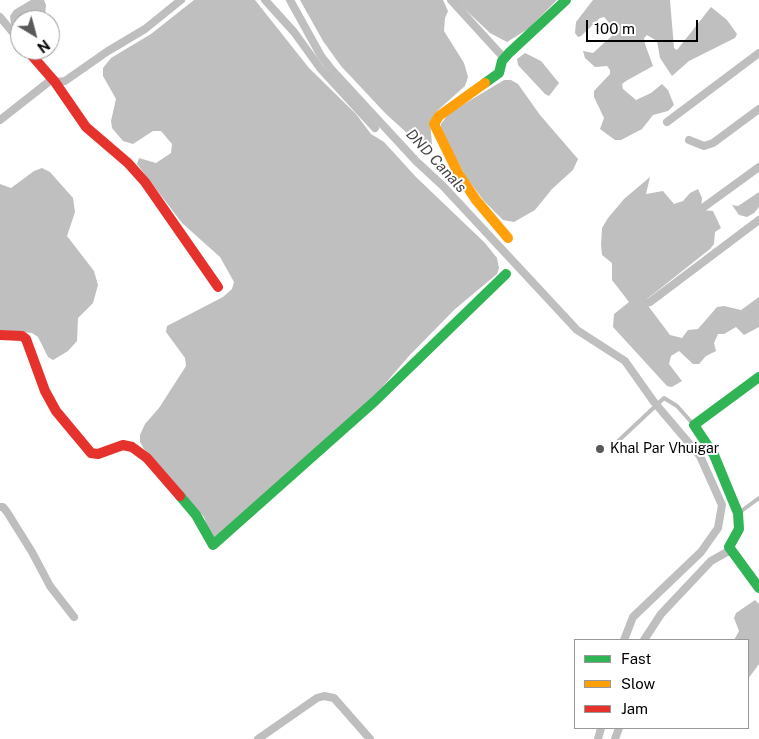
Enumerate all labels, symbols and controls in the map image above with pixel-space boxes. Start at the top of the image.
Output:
north arrow [10,10,60,60]
scale bar [589,10,702,42]
text: 100 m [594,20,635,37]
text: N [34,36,53,56]
water label: DND Canals [402,125,470,197]
place label: Khal Par Vhuigar [610,441,719,457]
marker: Khal Par Vhuigar [594,443,606,455]
legend [574,639,749,729]
text: Fast [621,650,651,667]
text: Slow [621,675,655,692]
text: Jam [621,700,648,717]

